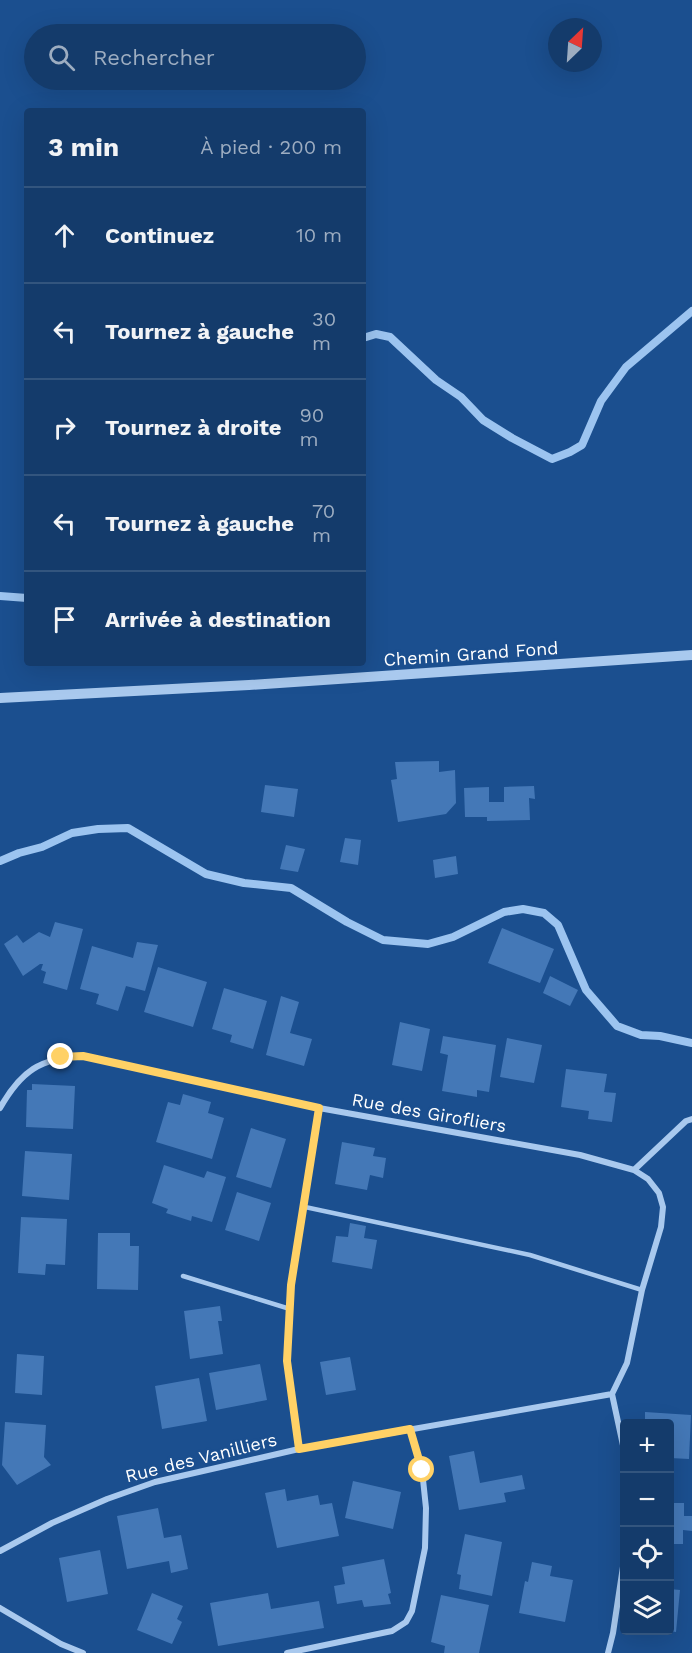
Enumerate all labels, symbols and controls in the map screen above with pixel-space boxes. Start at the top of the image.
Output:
north arrow [548,18,602,72]
search box [24,24,366,90]
icon: search [45,41,78,74]
text: Rechercher [93,45,215,70]
text: 3 min [48,132,119,162]
text: À pied · 200 m [200,135,342,159]
icon: ahead [48,219,81,252]
text: Continuez [105,223,214,248]
text: 10 m [296,223,342,247]
text: 30 m [312,307,336,355]
icon: left [48,315,81,348]
text: Tournez à gauche [105,319,294,344]
text: 90 m [300,403,324,451]
icon: right [48,411,81,444]
text: Tournez à droite [105,415,282,440]
text: 70 m [312,499,335,547]
icon: left [48,507,81,540]
text: Tournez à gauche [105,511,294,536]
icon: arrive [48,603,81,636]
text: Arrivée à destination [105,607,331,632]
street label: Chemin Grand Fond [383,637,559,670]
route end [47,1043,73,1069]
street label: Rue des Girofliers [350,1089,508,1136]
map controls [620,1419,674,1635]
button: + [620,1419,674,1473]
street label: Rue des Vanilliers [123,1429,279,1487]
route start [408,1456,434,1482]
button: − [620,1473,674,1527]
button: locate [620,1527,674,1581]
button: layers [620,1581,674,1635]

